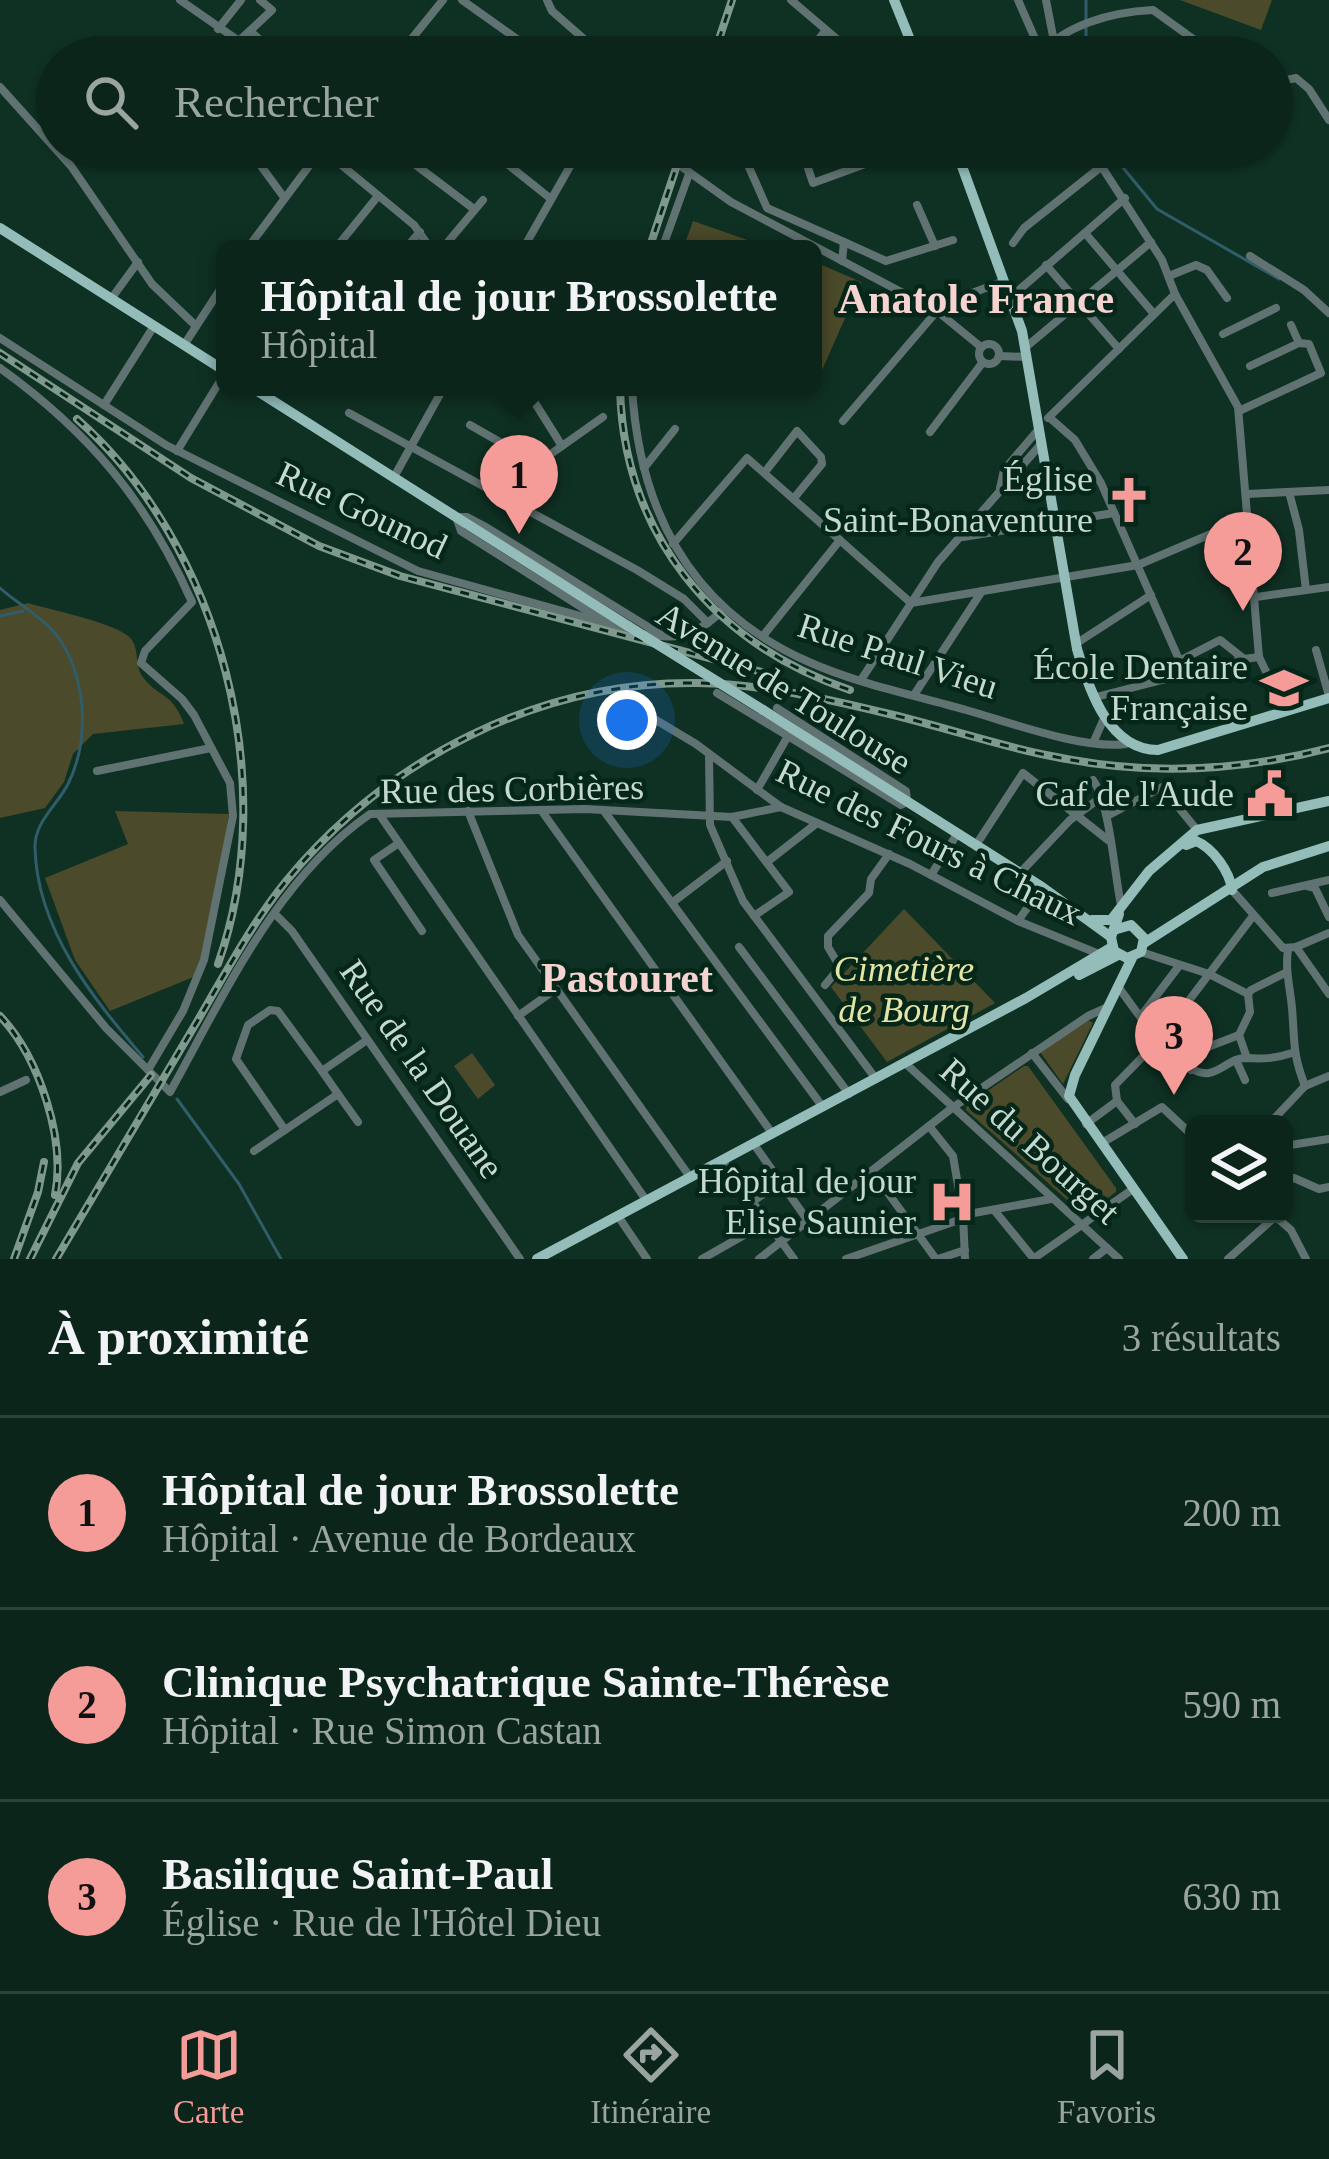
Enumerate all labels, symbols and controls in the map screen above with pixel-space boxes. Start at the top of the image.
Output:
search box [36,36,1293,168]
icon: search [78,69,144,135]
text: Rechercher [174,77,379,127]
popup [216,240,822,396]
text: Hôpital de jour Brossolette [260,271,778,321]
district label: Anatole France [838,276,1114,322]
text: Hôpital [260,323,377,366]
pin: 1 [480,435,558,534]
street label: Rue Gounod [271,453,453,567]
place label: Église Saint-Bonaventure [823,459,1093,540]
church icon: Église Saint-Bonaventure [1104,475,1154,525]
pin: 2 [1204,512,1282,611]
street label: Avenue de Toulouse [650,594,918,782]
street label: Rue Paul Vieu [793,605,1003,707]
place label: École Dentaire Française [1033,647,1248,728]
school or university icon: École Dentaire Française [1259,663,1309,713]
your location [597,690,657,750]
street label: Rue des Fours à Chaux [770,751,1088,933]
street label: Rue des Corbières [380,767,644,811]
public building icon: Caf de l'Aude [1245,769,1295,819]
place label: Caf de l'Aude [1036,774,1234,814]
park label: Cimetière de Bourg [834,949,974,1030]
street label: Rue de la Douane [332,952,512,1186]
district label: Pastouret [541,955,713,1001]
pin: 3 [1135,996,1213,1095]
street label: Rue du Bourget [932,1050,1128,1232]
map controls [1185,1115,1293,1223]
button: layers [1185,1115,1293,1223]
place label: Hôpital de jour Elise Saunier [698,1161,916,1242]
hospital icon: Hôpital de jour Elise Saunier [927,1177,977,1227]
text: À proximité [48,1309,309,1365]
text: 3 résultats [1122,1316,1281,1359]
text: Hôpital de jour Brossolette [162,1465,679,1515]
text: 1 [77,1491,97,1534]
text: 200 m [1182,1491,1281,1534]
text: Hôpital · Avenue de Bordeaux [162,1517,636,1560]
text: Clinique Psychatrique Sainte-Thérèse [162,1657,890,1707]
text: 2 [77,1683,97,1726]
text: 590 m [1182,1683,1281,1726]
text: Hôpital · Rue Simon Castan [162,1709,602,1752]
text: Basilique Saint-Paul [162,1849,553,1899]
text: 3 [77,1875,97,1918]
text: 630 m [1182,1875,1281,1918]
text: Église · Rue de l'Hôtel Dieu [162,1901,601,1944]
tab: Carte [173,2022,244,2131]
tab: Itinéraire [590,2022,711,2131]
tab: Favoris [1057,2022,1156,2131]

